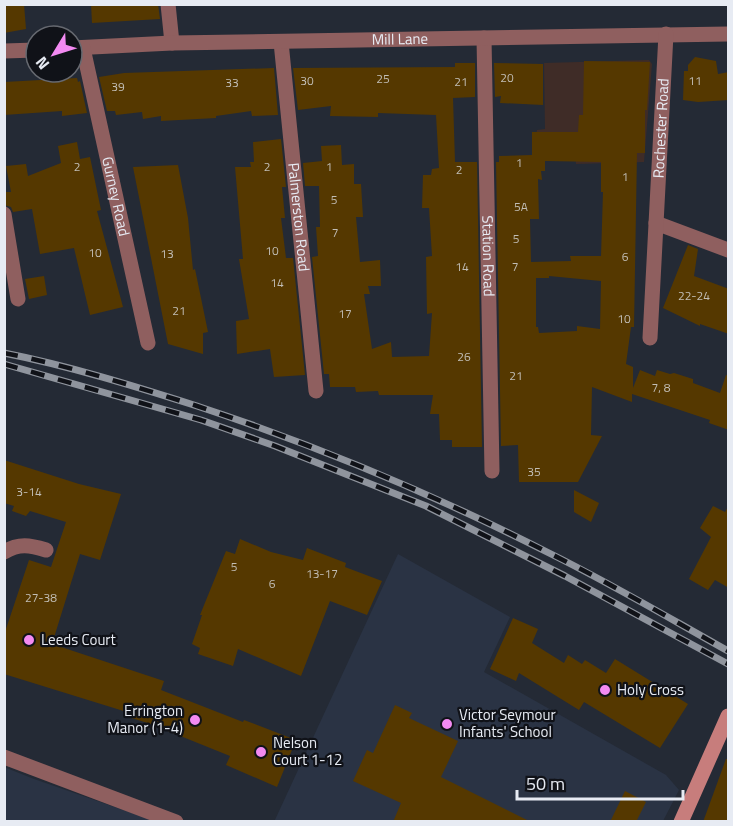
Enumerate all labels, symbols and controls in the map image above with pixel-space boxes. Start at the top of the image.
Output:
north arrow [24,24,84,84]
street label: Mill Lane [371,27,428,51]
text: N [29,51,55,75]
house number: 20 [500,68,514,87]
house number: 25 [376,69,390,88]
house number: 30 [300,71,314,90]
house number: 11 [688,71,702,90]
house number: 21 [454,72,468,91]
house number: 33 [225,73,239,92]
house number: 39 [111,77,125,96]
street label: Rochester Road [646,78,675,179]
house number: 1 [516,153,522,172]
street label: Gurney Road [96,154,136,238]
house number: 2 [74,157,80,176]
house number: 2 [264,157,270,176]
house number: 1 [326,157,332,176]
house number: 2 [456,160,462,179]
street label: Palmerston Road [282,162,316,273]
house number: 1 [622,167,628,186]
house number: 5 [331,190,338,209]
house number: 5A [514,197,528,216]
street label: Station Road [476,215,501,297]
house number: 7 [332,223,338,242]
house number: 5 [513,229,520,248]
house number: 10 [265,241,279,260]
house number: 10 [88,243,102,262]
house number: 13 [160,244,174,263]
house number: 6 [622,247,629,266]
house number: 14 [455,257,469,276]
house number: 7 [512,257,518,276]
house number: 14 [270,273,284,292]
house number: 22-24 [678,286,710,305]
house number: 21 [172,301,186,320]
house number: 17 [338,304,352,323]
house number: 10 [617,309,631,328]
house number: 26 [457,347,471,366]
house number: 21 [509,366,523,385]
house number: 7, 8 [652,378,671,397]
house number: 35 [527,462,541,481]
house number: 3-14 [16,482,42,501]
house number: 5 [231,557,238,576]
house number: 13-17 [306,564,338,583]
house number: 6 [269,574,276,593]
house number: 27-38 [25,588,57,607]
place label: Leeds Court [41,628,117,651]
marker: Leeds Court [22,633,36,647]
place label: Holy Cross [617,678,684,701]
marker: Holy Cross [598,683,612,697]
place label: Errington Manor (1-4) [107,699,183,739]
place label: Victor Seymour Infants' School [459,703,556,743]
marker: Errington Manor (1-4) [188,713,202,727]
marker: Victor Seymour Infants' School [440,717,454,731]
place label: Nelson Court 1-12 [273,731,342,771]
marker: Nelson Court 1-12 [254,745,268,759]
scale bar [517,763,684,801]
text: 50 m [526,770,565,797]

